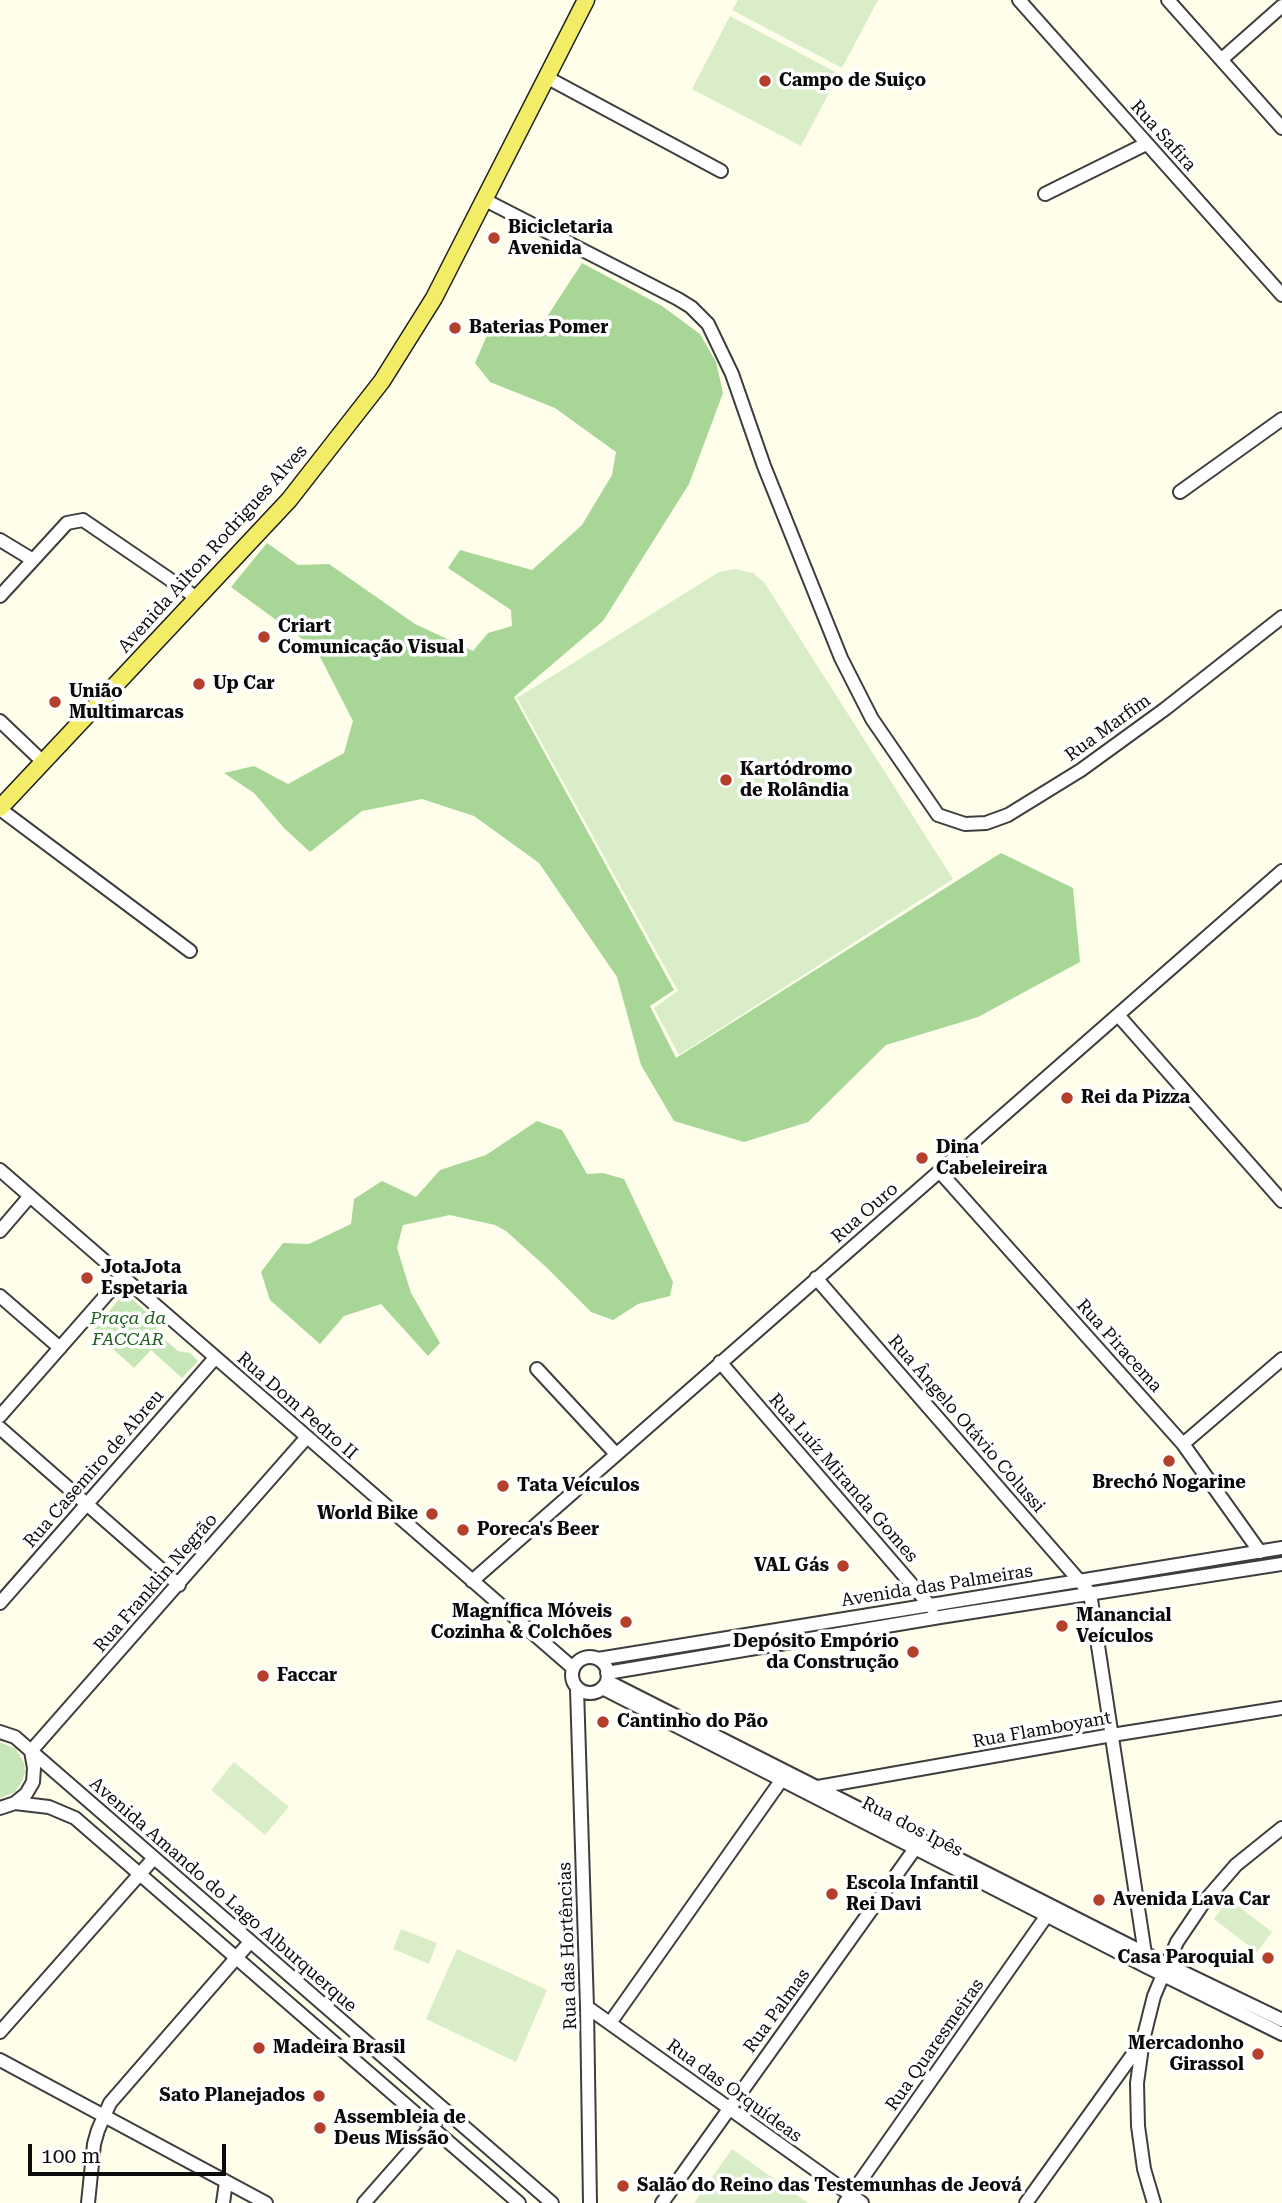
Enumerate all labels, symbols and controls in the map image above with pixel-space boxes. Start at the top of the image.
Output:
place label: Campo de Suiço [779,70,926,92]
marker: Campo de Suiço [757,73,773,89]
street label: Rua Safira [1126,96,1200,176]
place label: Bicicletaria Avenida [508,217,613,260]
marker: Bicicletaria Avenida [486,230,502,246]
place label: Baterias Pomer [469,317,609,339]
marker: Baterias Pomer [447,320,463,336]
street label: Avenida Ailton Rodrigues Alves [114,441,312,657]
place label: Criart Comunicação Visual [278,616,464,658]
marker: Criart Comunicação Visual [256,629,272,645]
place label: Up Car [213,673,275,695]
marker: Up Car [191,676,207,692]
place label: União Multimarcas [69,681,184,724]
street label: Rua Marfim [1061,690,1155,766]
marker: União Multimarcas [47,694,63,710]
place label: Kartódromo de Rolândia [740,759,852,802]
marker: Kartódromo de Rolândia [718,772,734,788]
place label: Rei da Pizza [1081,1087,1190,1109]
marker: Rei da Pizza [1059,1090,1075,1106]
place label: Dina Cabeleireira [936,1137,1047,1180]
marker: Dina Cabeleireira [914,1150,930,1166]
street label: Rua Ouro [827,1178,903,1248]
place label: JotaJota Espetaria [101,1257,187,1300]
marker: JotaJota Espetaria [79,1270,95,1286]
street label: Rua Piracema [1072,1295,1166,1397]
park label: Praça da FACCAR [90,1308,166,1350]
street label: Rua Ângelo Otávio Colussi [883,1331,1049,1517]
street label: Rua Dom Pedro II [232,1348,362,1464]
street label: Rua Casemiro de Abreu [19,1386,169,1552]
street label: Rua Luíz Miranda Gomes [764,1389,922,1567]
marker: Brechó Nogarine [1161,1453,1177,1469]
place label: Brechó Nogarine [1092,1472,1246,1494]
place label: Tata Veículos [517,1475,640,1497]
marker: Tata Veículos [495,1478,511,1494]
place label: World Bike [317,1503,418,1525]
marker: World Bike [424,1506,440,1522]
street label: Rua Franklin Negrão [90,1509,222,1657]
place label: Poreca's Beer [477,1519,599,1541]
marker: Poreca's Beer [455,1522,471,1538]
place label: VAL Gás [754,1555,829,1577]
marker: VAL Gás [835,1558,851,1574]
street label: Avenida das Palmeiras [840,1560,1034,1612]
place label: Magnífica Móveis Cozinha & Colchões [431,1601,612,1644]
place label: Manancial Veículos [1076,1605,1172,1648]
marker: Magnífica Móveis Cozinha & Colchões [618,1614,634,1630]
marker: Manancial Veículos [1054,1618,1070,1634]
place label: Depósito Empório da Construção [733,1631,899,1674]
marker: Depósito Empório da Construção [905,1644,921,1660]
place label: Faccar [277,1665,337,1687]
marker: Faccar [255,1668,271,1684]
street label: Rua Flamboyant [971,1707,1113,1753]
place label: Cantinho do Pão [617,1711,768,1733]
marker: Cantinho do Pão [595,1714,611,1730]
street label: Avenida Amando do Lago Alburquerque [85,1773,361,2017]
street label: Rua dos Ipês [858,1792,966,1862]
street label: Rua das Hortências [554,1862,582,2030]
place label: Escola Infantil Rei Davi [846,1873,978,1916]
marker: Escola Infantil Rei Davi [824,1886,840,1902]
place label: Avenida Lava Car [1113,1889,1270,1911]
marker: Avenida Lava Car [1091,1892,1107,1908]
place label: Casa Paroquial [1118,1947,1254,1969]
marker: Casa Paroquial [1260,1950,1276,1966]
street label: Rua Palmas [739,1965,815,2057]
street label: Rua Quaresmeiras [881,1975,989,2115]
place label: Mercadonho Girassol [1128,2033,1244,2076]
street label: Rua das Orquídeas [662,2035,806,2147]
place label: Madeira Brasil [273,2037,405,2059]
marker: Madeira Brasil [251,2040,267,2056]
marker: Mercadonho Girassol [1250,2046,1266,2062]
place label: Sato Planejados [159,2085,305,2107]
marker: Sato Planejados [311,2088,327,2104]
place label: Assembleia de Deus Missão [334,2107,466,2150]
marker: Assembleia de Deus Missão [312,2120,328,2136]
scale bar [32,2130,229,2174]
text: 100 m [41,2144,101,2168]
place label: Salão do Reino das Testemunhas de Jeová [637,2175,1021,2197]
marker: Salão do Reino das Testemunhas de Jeová [615,2178,631,2194]

